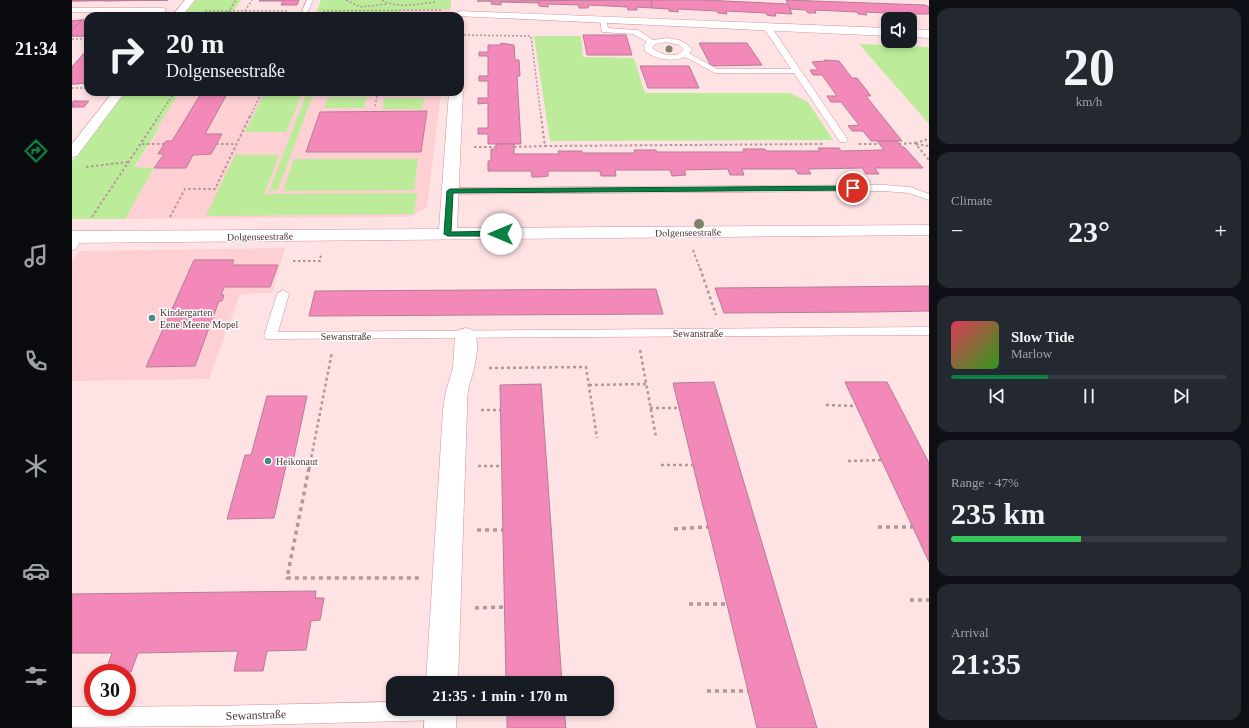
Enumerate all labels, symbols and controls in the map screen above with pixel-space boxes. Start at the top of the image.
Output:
map controls [881,12,917,48]
button: sound [881,12,917,48]
icon: right [100,28,152,80]
text: 20 m [166,28,224,59]
text: 21:34 [15,39,57,59]
text: 20 [1063,39,1115,96]
text: Dolgenseestraße [166,61,285,81]
text: km/h [1076,94,1102,109]
icon: directions [22,137,50,165]
pin [836,171,870,205]
icon: arrive [842,177,864,199]
text: Climate [951,193,992,208]
position arrow [480,213,522,255]
text: 23° [1068,215,1110,248]
text: − [951,218,963,243]
text: + [1215,218,1227,243]
street label: Dolgenseestraße [655,226,722,239]
street label: Dolgenseestraße [227,230,294,243]
icon: music [22,242,50,270]
place label: Kindergarten Eene Meene Mopel [160,307,239,330]
marker: Kindergarten Eene Meene Mopel [147,313,157,323]
street label: Sewanstraße [673,328,724,339]
text: Slow Tide [1011,329,1074,345]
street label: Sewanstraße [321,331,372,342]
text: Marlow [1011,346,1052,361]
icon: phone [22,347,50,375]
icon: previous [986,385,1008,407]
icon: pause [1078,385,1100,407]
icon: next [1170,385,1192,407]
icon: climate [22,452,50,480]
marker: Heikonaut [263,456,273,466]
place label: Heikonaut [276,456,318,467]
text: Range · 47% [951,475,1019,490]
text: 235 km [951,497,1045,530]
icon: car [22,557,50,585]
text: Arrival [951,625,989,640]
text: 21:35 [951,647,1021,680]
icon: filters [22,662,50,690]
speed limit sign: 30 [84,664,136,716]
text: 21:35 · 1 min · 170 m [433,688,568,704]
street label: Sewanstraße [225,707,287,723]

